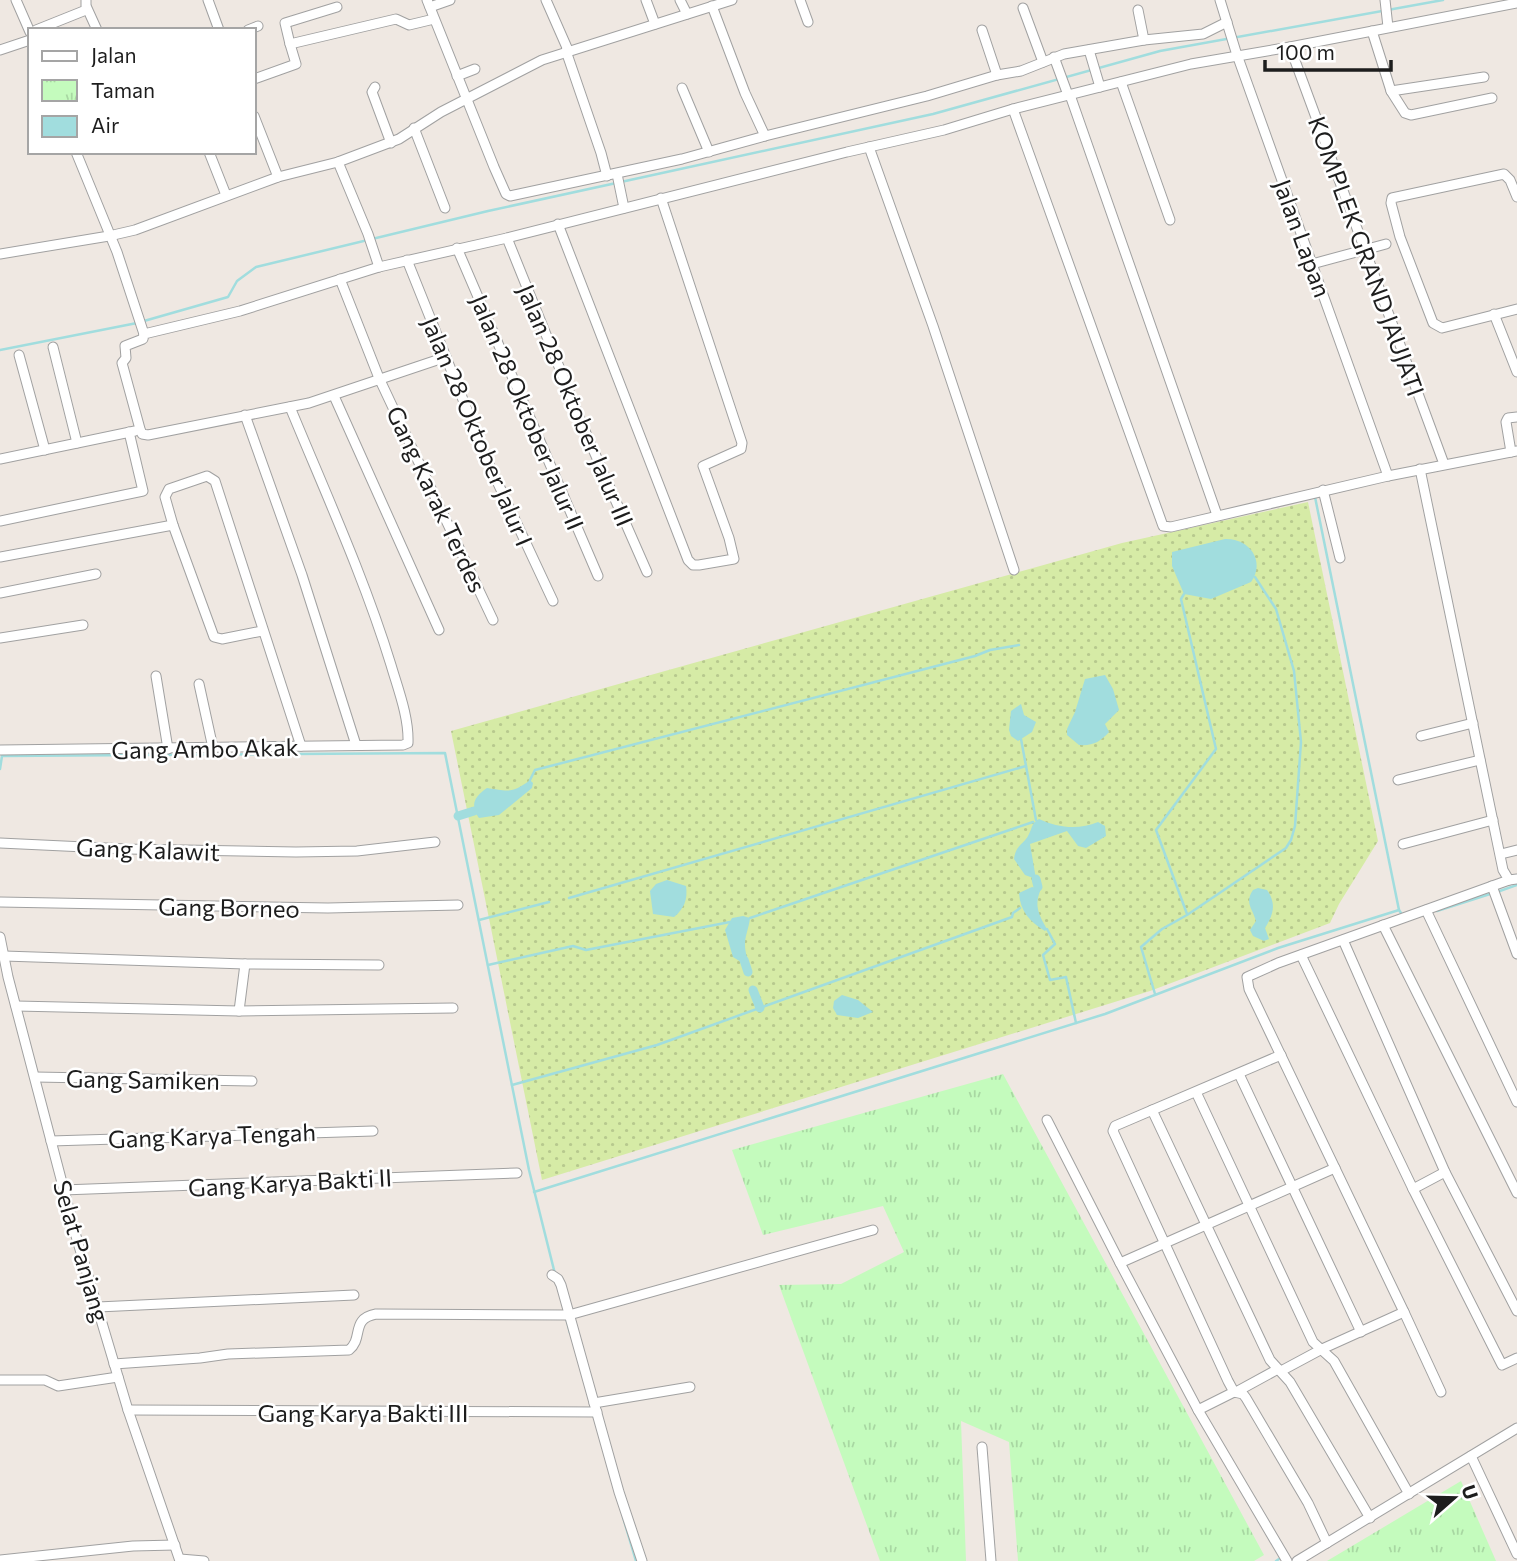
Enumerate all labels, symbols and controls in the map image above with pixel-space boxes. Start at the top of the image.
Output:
legend [28,28,256,154]
scale bar [1265,28,1391,72]
text: 100 m [1276,39,1335,64]
text: Jalan [91,42,136,67]
text: Taman [91,77,155,102]
text: Air [91,112,119,137]
street label: KOMPLEK GRAND JAUJATI [1303,112,1431,400]
street label: Jalan Lapan [1268,175,1338,301]
street label: Jalan 28 Oktober Jalur III [512,280,640,530]
street label: Jalan 28 Oktober Jalur II [416,312,540,550]
street label: Jalan 28 Oktober Jalur I [417,312,539,550]
street label: Gang Karak Terdes [381,401,493,597]
street label: Gang Ambo Akak [111,732,299,764]
street label: Gang Kalawit [76,832,220,866]
street label: Gang Borneo [158,891,300,923]
street label: Gang Samiken [66,1063,220,1095]
street label: Gang Karya Tengah [107,1117,317,1153]
street label: Gang Karya Bakti II [187,1162,393,1202]
street label: Selat Panjang [48,1177,116,1325]
street label: Gang Karya Bakti III [258,1398,468,1427]
north arrow [1419,1463,1489,1533]
text: U [1457,1482,1484,1502]

